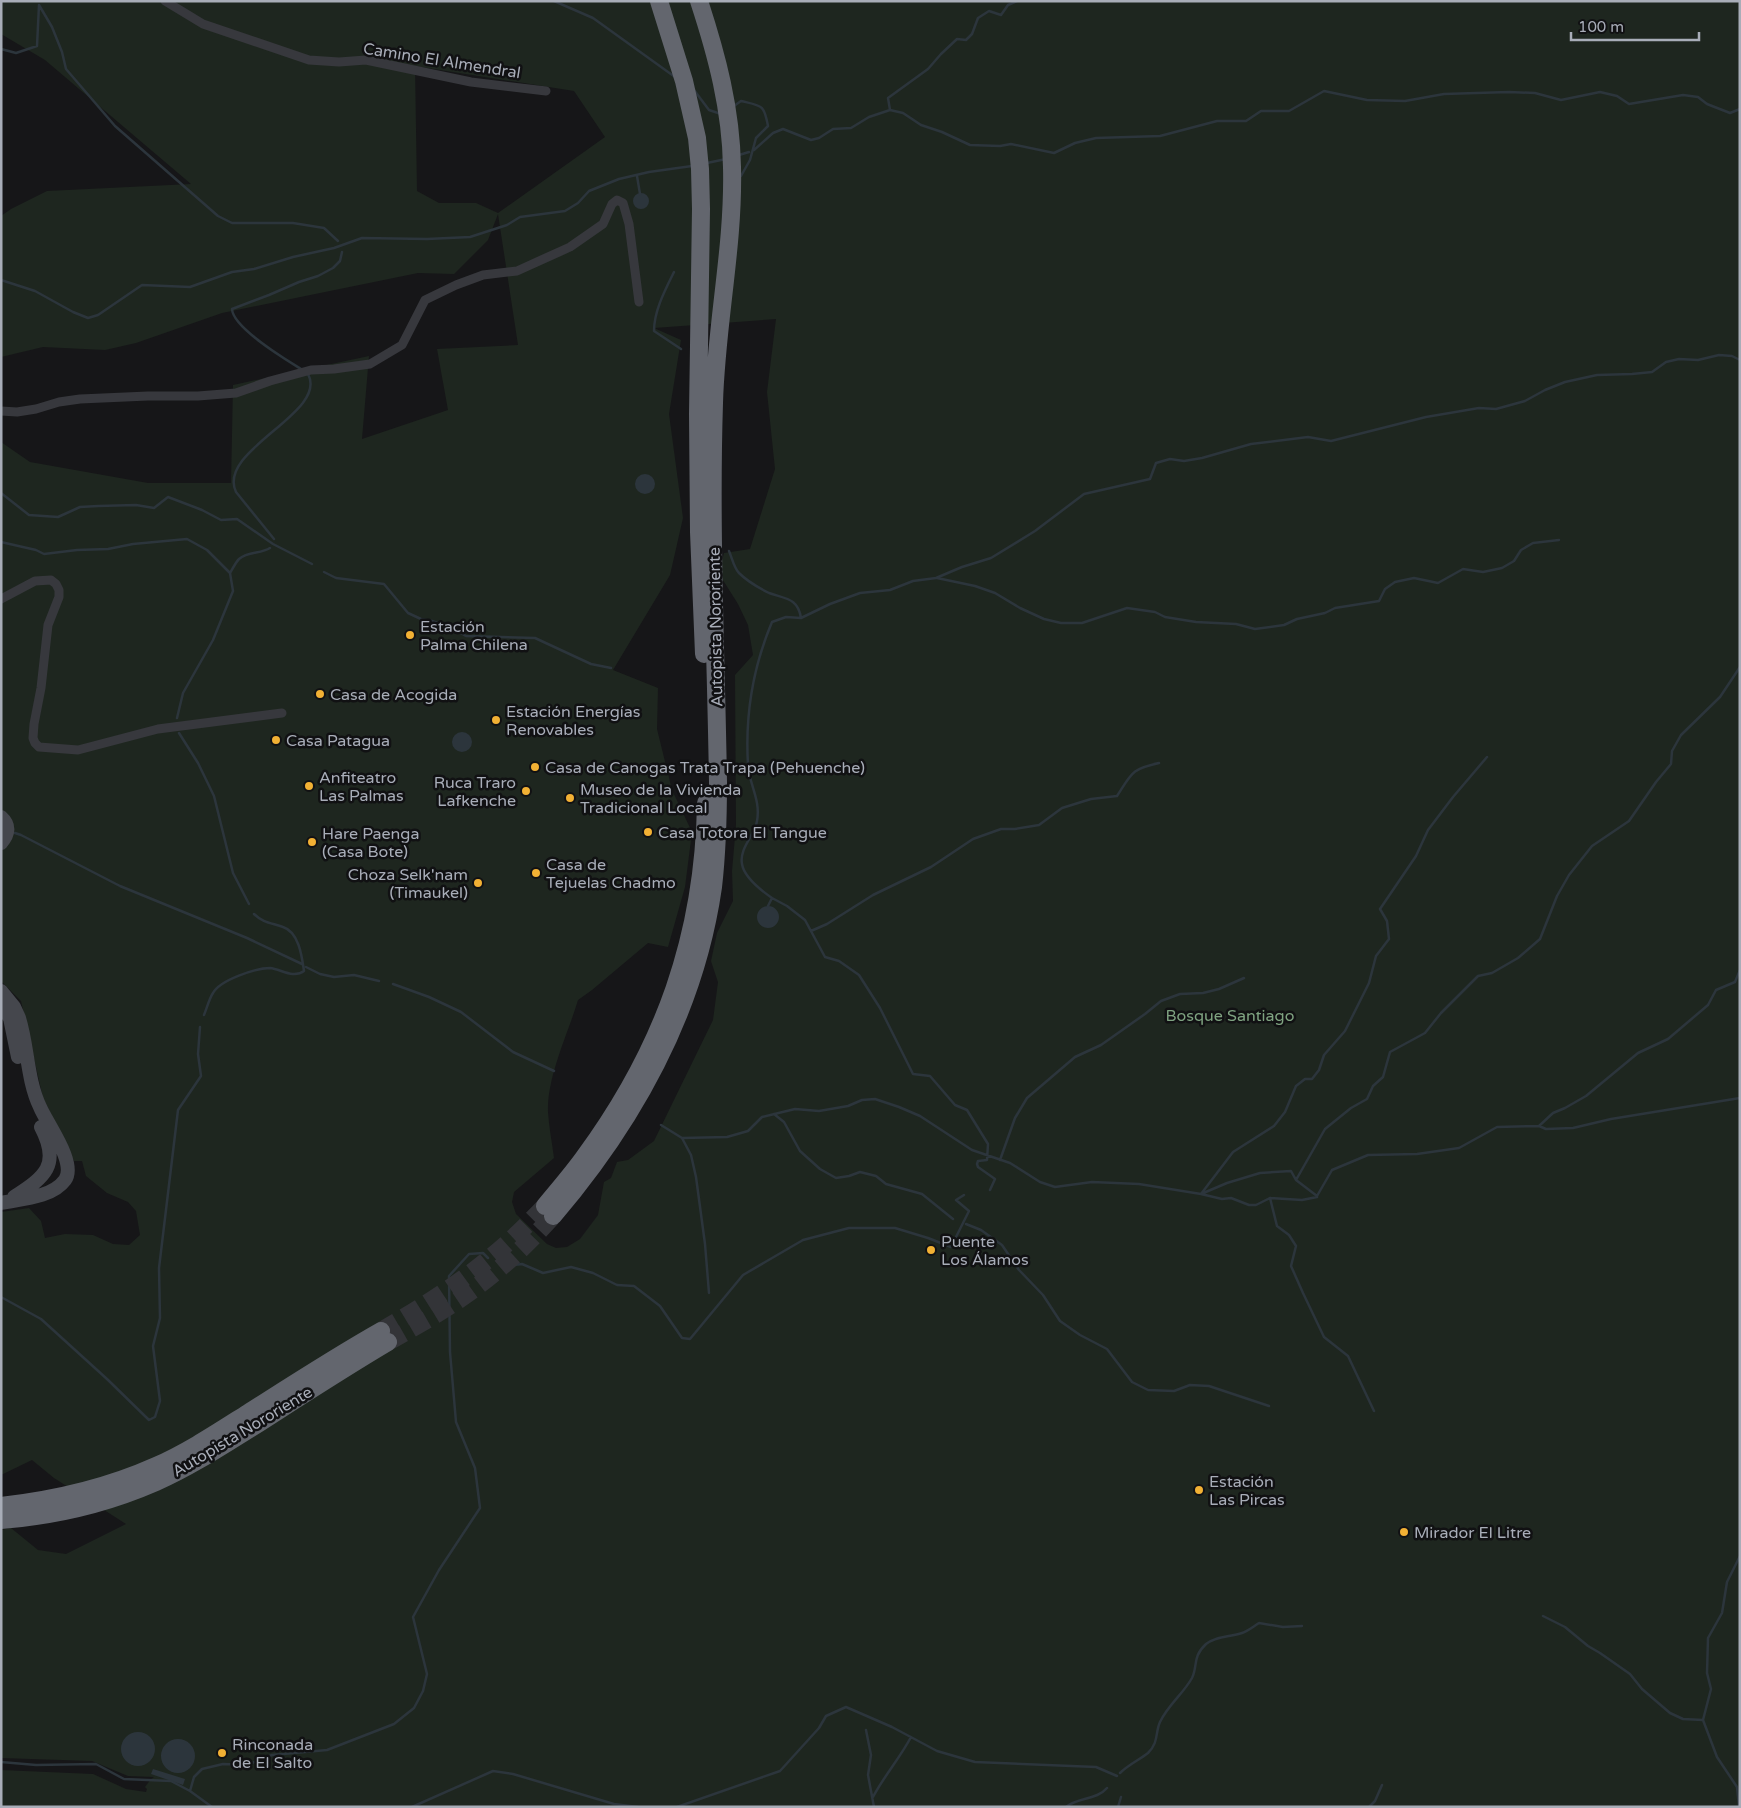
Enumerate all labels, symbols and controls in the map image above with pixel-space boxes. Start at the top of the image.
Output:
scale bar [1571,10,1698,42]
text: 100 m [1578,18,1624,36]
street label: Camino El Almendral [362,39,522,83]
street label: Autopista Nororiente [705,547,727,707]
place label: Estación Palma Chilena [420,617,528,655]
marker: Estación Palma Chilena [404,629,416,641]
place label: Casa de Acogida [330,685,457,705]
marker: Casa de Acogida [314,688,326,700]
place label: Estación Energías Renovables [506,702,641,740]
marker: Estación Energías Renovables [490,714,502,726]
place label: Casa Patagua [286,731,390,751]
marker: Casa Patagua [270,734,282,746]
place label: Casa de Canogas Trata Trapa (Pehuenche) [545,758,865,778]
marker: Casa de Canogas Trata Trapa (Pehuenche) [529,761,541,773]
place label: Anfiteatro Las Palmas [319,768,404,806]
place label: Ruca Traro Lafkenche [434,773,516,811]
marker: Anfiteatro Las Palmas [303,780,315,792]
place label: Museo de la Vivienda Tradicional Local [580,780,741,818]
marker: Ruca Traro Lafkenche [520,785,532,797]
marker: Museo de la Vivienda Tradicional Local [564,792,576,804]
place label: Casa Totora El Tangue [658,823,827,843]
place label: Hare Paenga (Casa Bote) [322,824,419,862]
marker: Casa Totora El Tangue [642,826,654,838]
marker: Hare Paenga (Casa Bote) [306,836,318,848]
place label: Casa de Tejuelas Chadmo [546,855,676,893]
place label: Choza Selk'nam (Timaukel) [348,865,468,903]
marker: Casa de Tejuelas Chadmo [530,867,542,879]
marker: Choza Selk'nam (Timaukel) [472,877,484,889]
park label: Bosque Santiago [1166,1006,1294,1026]
place label: Puente Los Álamos [941,1232,1029,1270]
marker: Puente Los Álamos [925,1244,937,1256]
street label: Autopista Nororiente [169,1382,316,1482]
place label: Estación Las Pircas [1209,1472,1285,1510]
marker: Estación Las Pircas [1193,1484,1205,1496]
place label: Mirador El Litre [1414,1523,1531,1543]
marker: Mirador El Litre [1398,1526,1410,1538]
place label: Rinconada de El Salto [232,1735,313,1773]
marker: Rinconada de El Salto [216,1747,228,1759]

